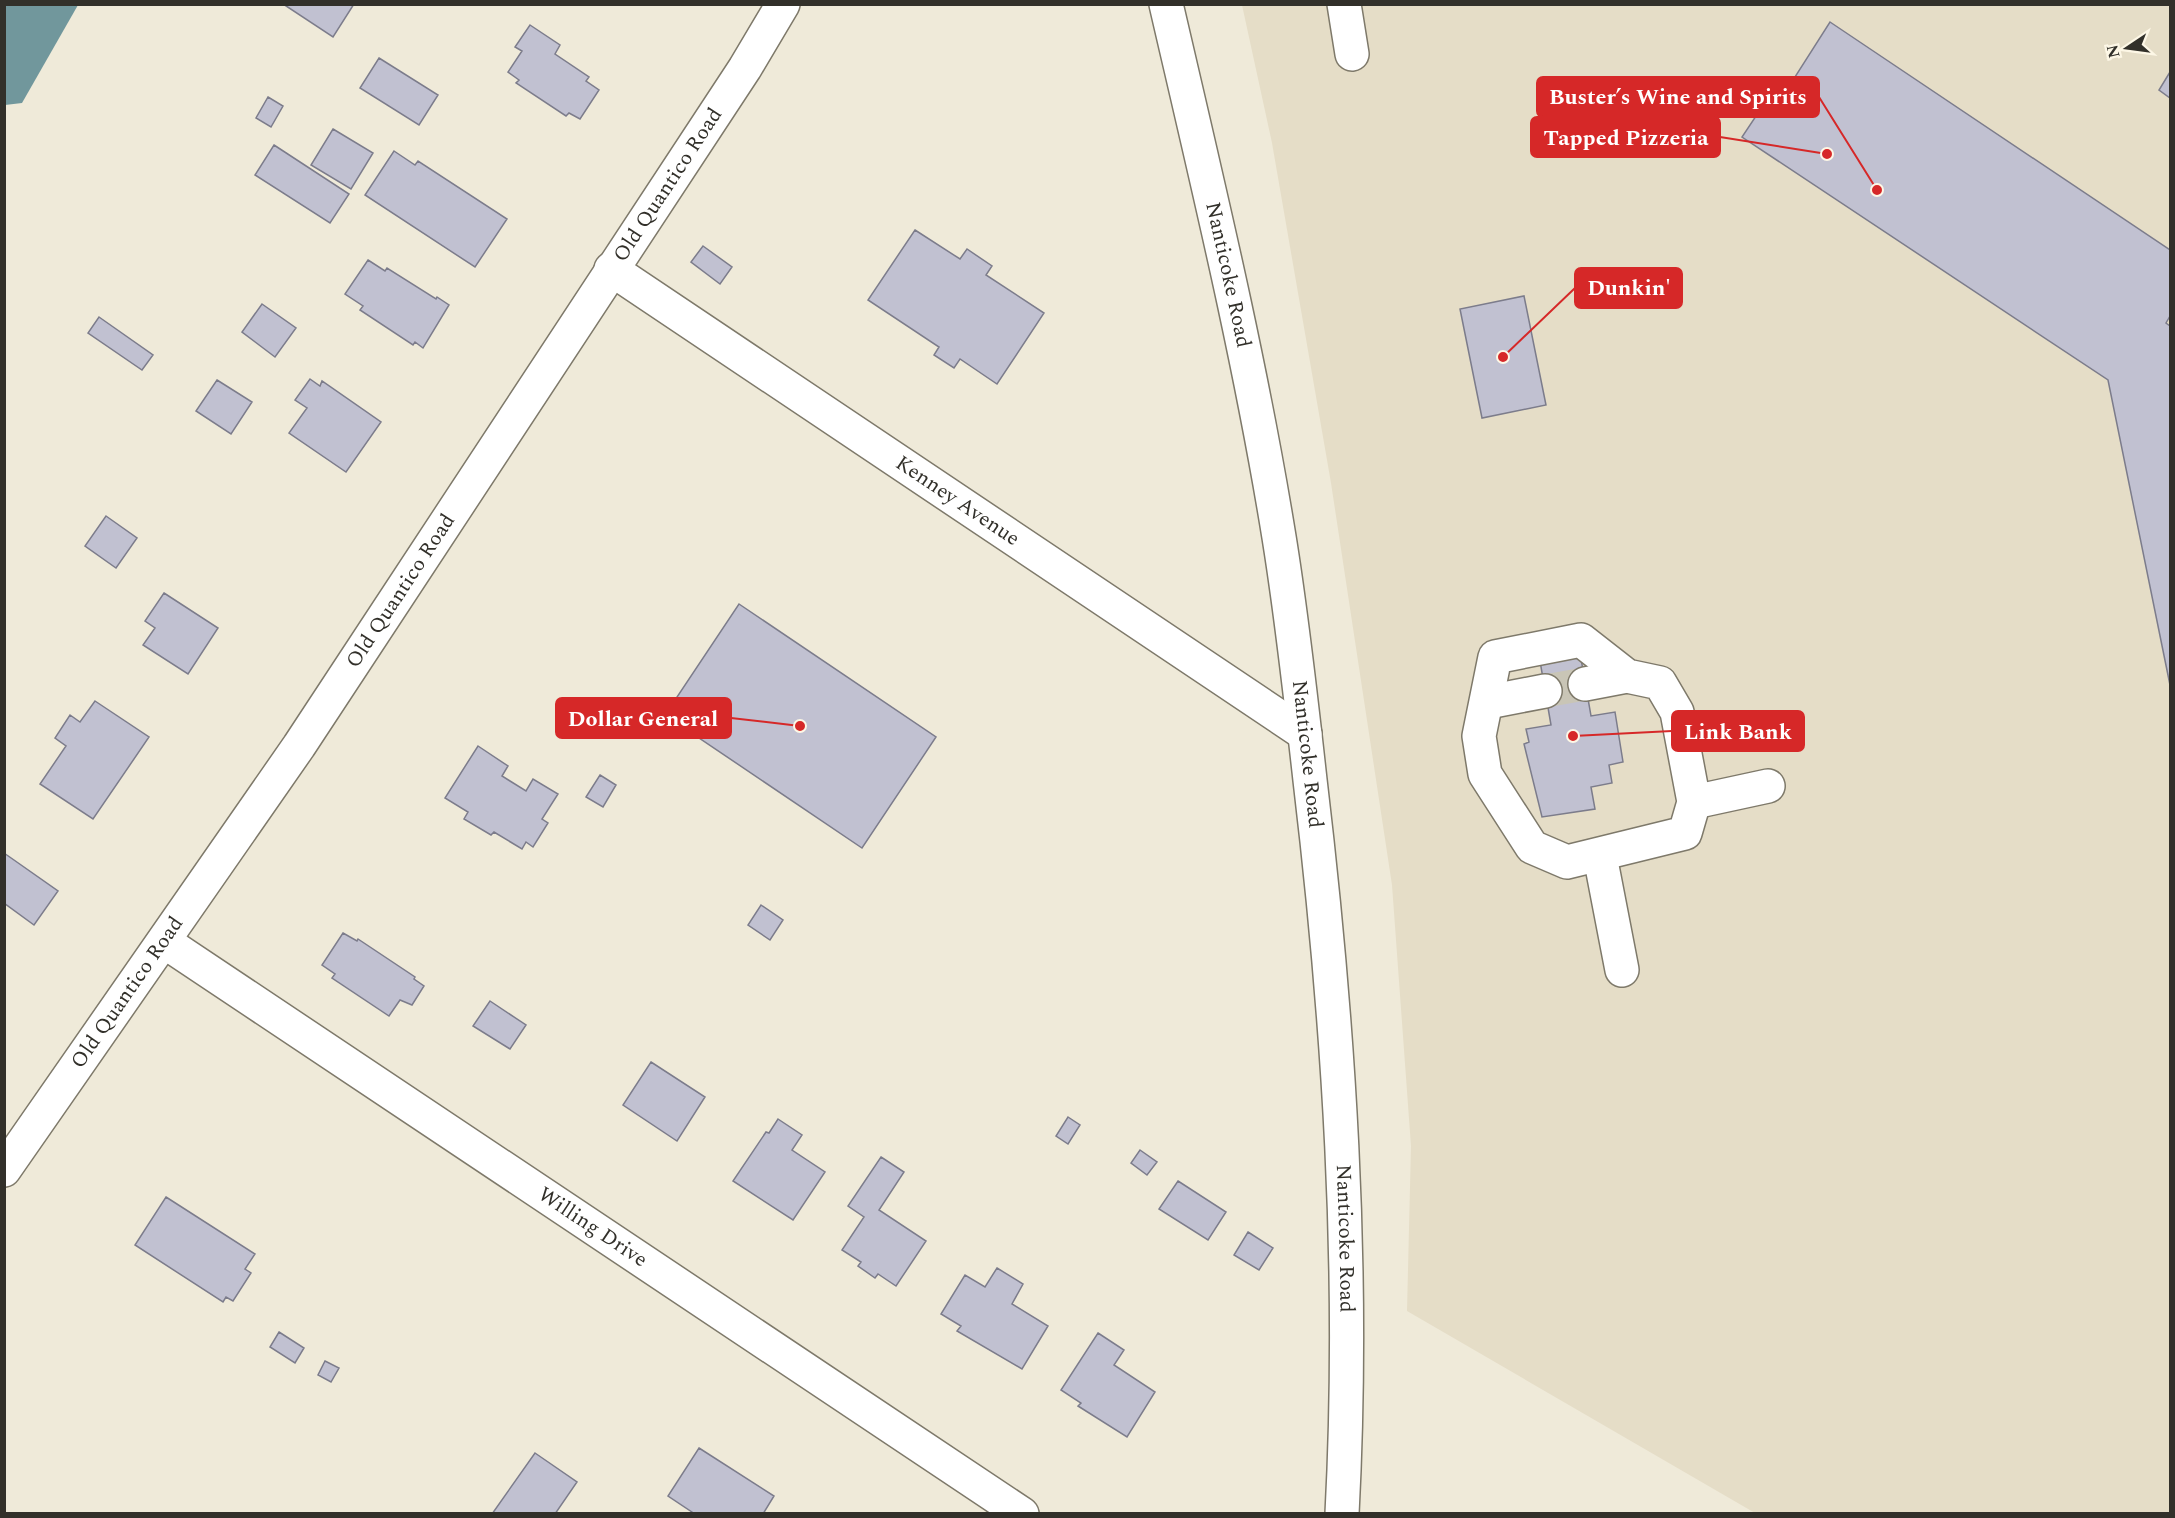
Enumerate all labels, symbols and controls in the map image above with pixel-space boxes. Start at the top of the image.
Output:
north arrow [2097,18,2157,78]
text: N [2100,42,2127,60]
callout: Buster’s Wine and Spirits [1537,77,1819,117]
text: Buster’s Wine and Spirits [1549,81,1807,114]
street label: Old Quantico Road [605,101,731,269]
callout: Tapped Pizzeria [1531,117,1720,157]
text: Tapped Pizzeria [1543,122,1709,155]
street label: Nanticoke Road [1196,199,1259,351]
callout: Dunkin' [1575,268,1682,308]
text: Dunkin' [1587,272,1671,305]
street label: Kenney Avenue [889,448,1026,555]
street label: Old Quantico Road [338,507,464,675]
street label: Nanticoke Road [1283,679,1331,830]
callout: Dollar General [556,698,731,738]
text: Dollar General [568,703,718,736]
callout: Link Bank [1672,711,1804,751]
text: Link Bank [1684,716,1793,749]
street label: Old Quantico Road [63,910,192,1075]
street label: Nanticoke Road [1327,1164,1362,1313]
street label: Willing Drive [531,1179,654,1276]

